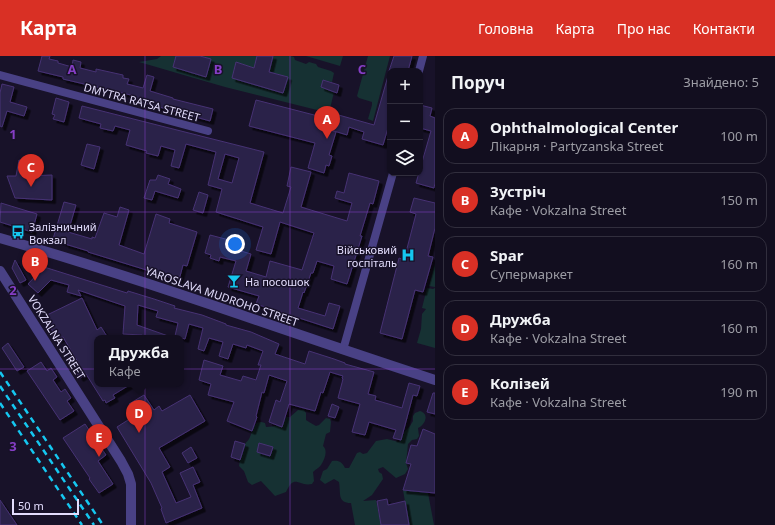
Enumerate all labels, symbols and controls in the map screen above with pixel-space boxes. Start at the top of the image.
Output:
text: Карта [20,15,77,41]
text: Головна [478,19,534,38]
text: Карта [556,19,595,38]
text: Про нас [617,19,671,38]
text: Контакти [693,19,755,38]
text: A [68,60,77,78]
text: B [214,60,222,78]
text: C [358,60,366,78]
map controls [387,68,423,176]
button: + [387,68,423,104]
text: Поруч [451,71,505,94]
text: Знайдено: 5 [683,73,759,91]
street label: DMYTRA RATSA STREET [82,79,202,125]
button: − [387,104,423,140]
pin: A [314,106,340,139]
text: Ophthalmological Center [490,117,678,137]
text: 1 [9,125,17,143]
text: A [461,127,470,145]
text: 100 m [720,127,758,145]
text: Лікарня · Partyzanska Street [490,137,663,155]
button: layers [387,140,423,176]
pin: C [18,154,44,187]
text: Зустріч [490,181,546,201]
text: B [461,191,469,209]
text: 150 m [720,191,758,209]
text: Кафе · Vokzalna Street [490,201,626,219]
place label: Залізничний Вокзал [29,219,97,247]
bus stop icon: Залізничний Вокзал [10,224,26,240]
your location [225,234,245,254]
place label: Військовий госпіталь [337,242,397,270]
text: Spar [490,245,523,265]
hospital icon: Військовий госпіталь [400,247,416,263]
pin: B [22,248,48,281]
text: C [461,255,469,273]
text: 160 m [720,255,758,273]
street label: YAROSLAVA MUDROHO STREET [143,263,301,329]
text: Супермаркет [490,265,573,283]
bar icon: На посошок [226,273,242,289]
place label: На посошок [245,274,310,289]
text: 2 [9,281,17,299]
street label: VOKZALNA STREET [25,292,89,382]
text: Дружба [490,309,551,329]
text: D [460,319,470,337]
text: 160 m [720,319,758,337]
text: Кафе · Vokzalna Street [490,329,626,347]
popup [94,335,184,387]
text: Дружба [109,342,169,362]
text: Кафе [109,362,141,380]
text: Колізей [490,373,550,393]
text: E [461,383,469,401]
text: 190 m [720,383,758,401]
text: Кафе · Vokzalna Street [490,393,626,411]
pin: D [126,400,152,433]
pin: E [86,424,112,457]
text: 3 [9,437,17,455]
scale bar [12,497,79,516]
text: 50 m [18,498,44,513]

